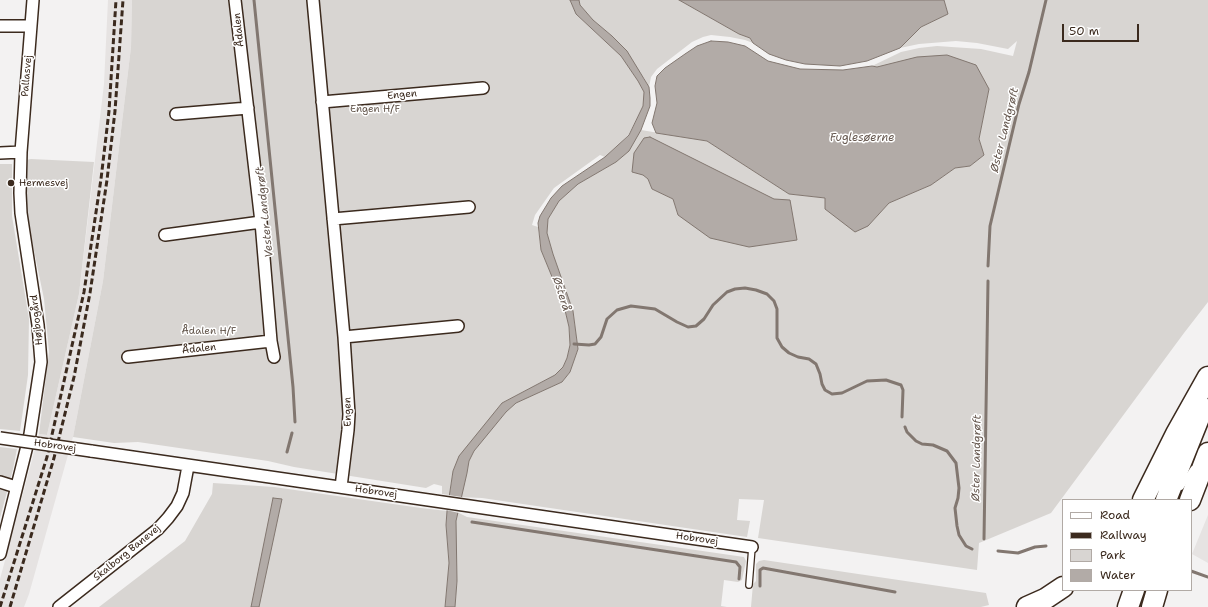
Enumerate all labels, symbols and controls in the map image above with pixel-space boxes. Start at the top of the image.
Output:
street label: Ådalen [231,12,247,48]
scale bar [1064,16,1141,42]
text: 50 m [1069,23,1099,39]
street label: Pallasvej [19,55,35,97]
water label: Øster Landgrøft [988,86,1022,174]
street label: Engen [387,88,417,102]
park label: Engen H/F [350,103,400,115]
water label: Fuglesøerne [830,131,894,145]
water label: Vester Landgrøft [254,166,276,258]
place label: Hermesvej [19,177,68,189]
marker: Hermesvej [6,178,16,188]
water label: Østerå [550,275,572,313]
street label: Højbogård [28,294,46,346]
park label: Ådalen H/F [182,325,236,337]
street label: Ådalen [181,341,217,357]
street label: Engen [342,397,354,427]
water label: Øster Landgrøft [970,415,984,501]
street label: Hobrovej [33,437,77,455]
street label: Hobrovej [354,483,398,501]
legend [1062,499,1192,591]
text: Road [1100,507,1130,523]
street label: Skalborg Banevej [91,522,163,584]
text: Railway [1100,527,1147,543]
street label: Hobrovej [675,530,719,548]
text: Park [1100,547,1126,563]
text: Water [1100,567,1135,583]

